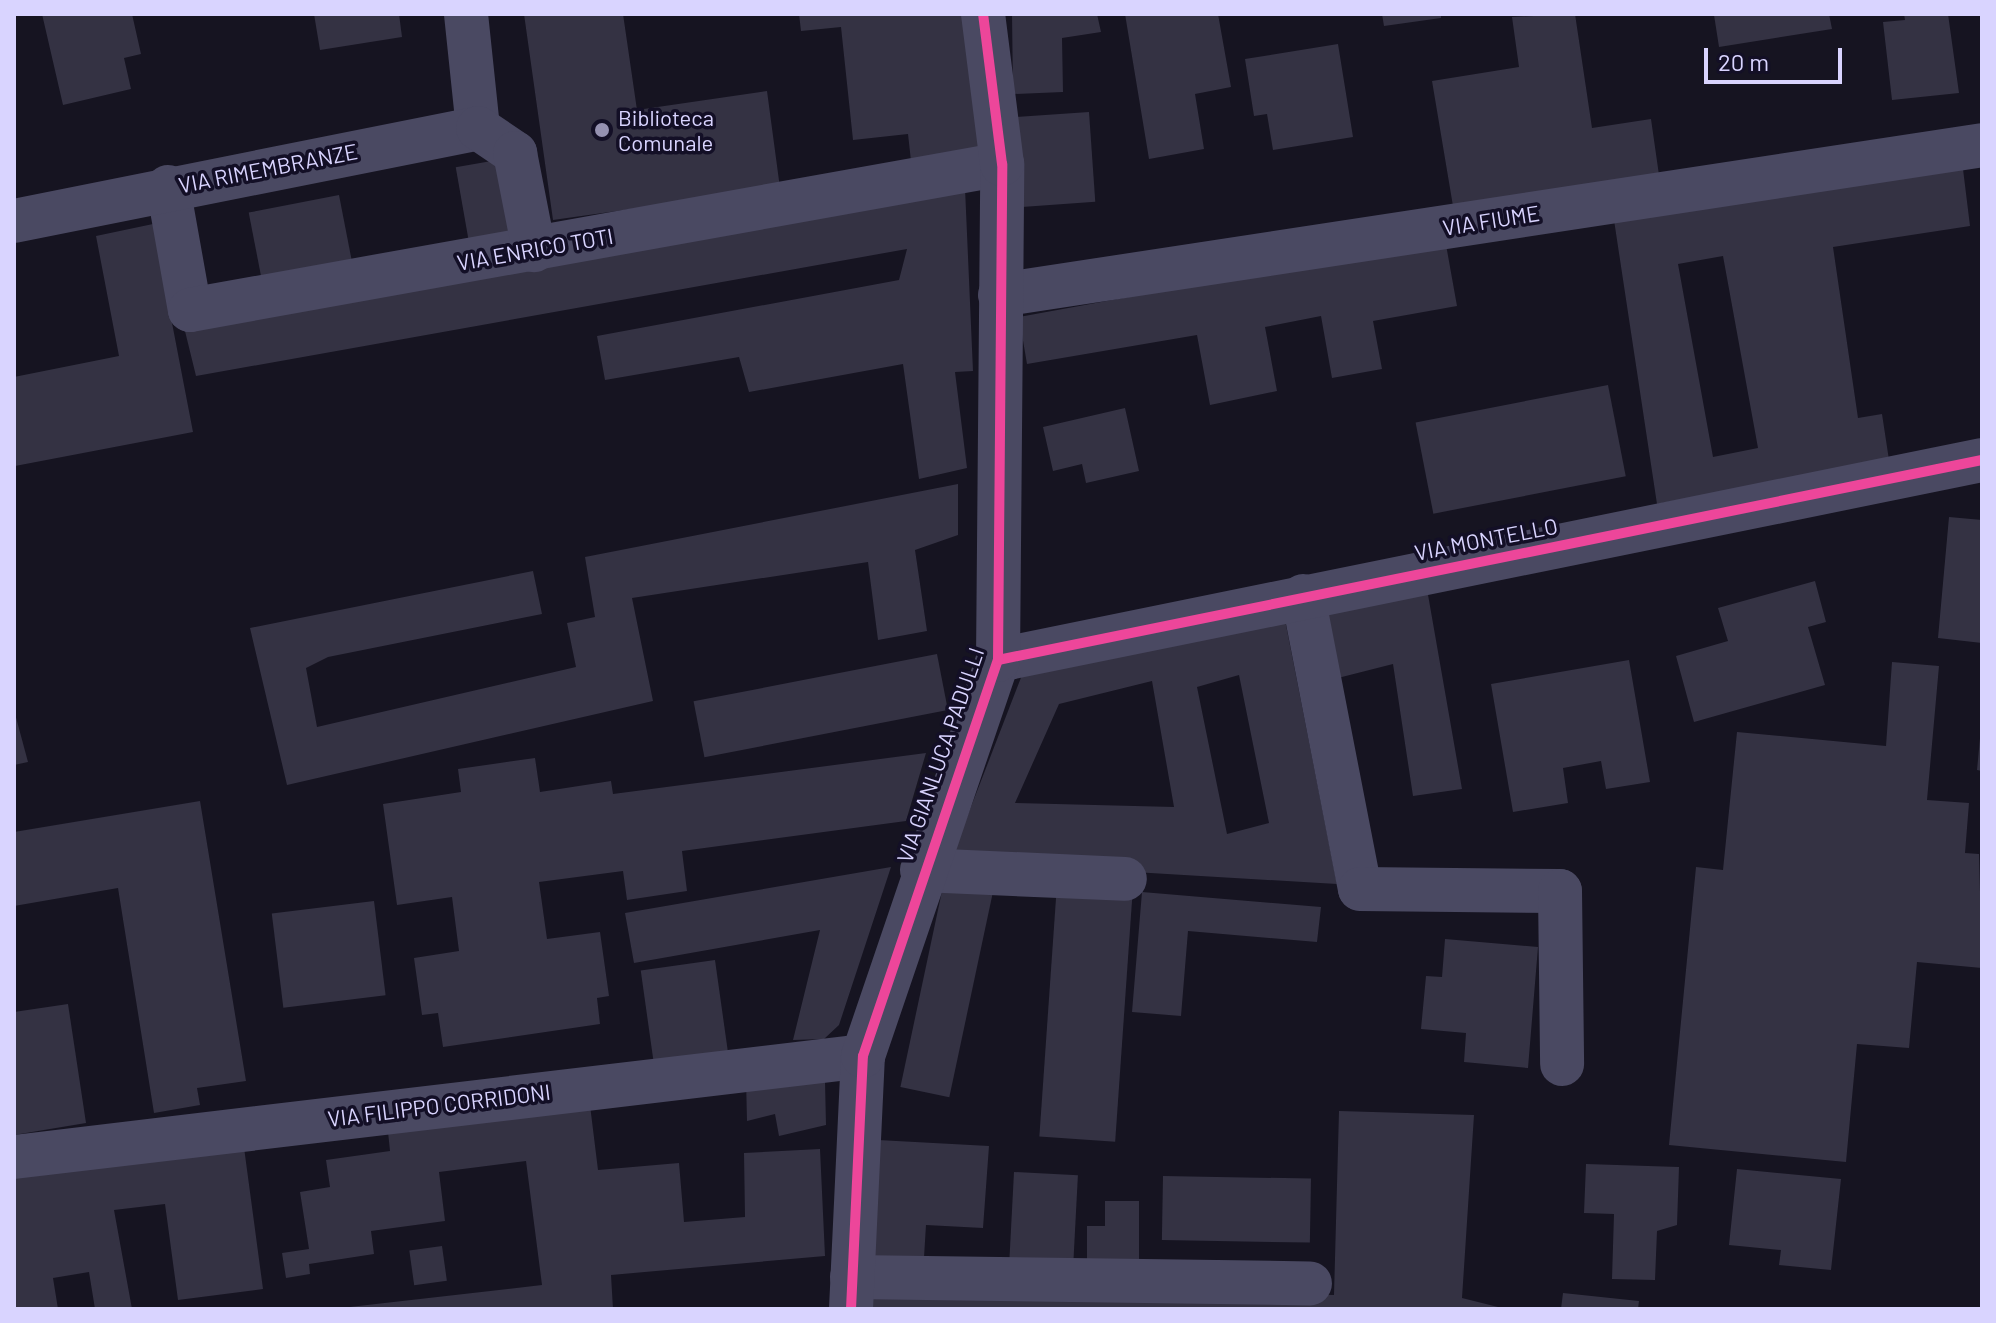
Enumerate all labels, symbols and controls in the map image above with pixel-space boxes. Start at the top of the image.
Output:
scale bar [1708,32,1846,82]
text: 20 m [1718,47,1769,76]
place label: Biblioteca Comunale [618,104,714,156]
marker: Biblioteca Comunale [593,121,611,139]
street label: VIA RIMEMBRANZE [176,138,360,198]
street label: VIA FIUME [1441,199,1541,241]
street label: VIA ENRICO TOTI [455,222,615,276]
street label: VIA MONTELLO [1412,512,1560,566]
street label: VIA GIANLUCA PADULLI [891,644,989,866]
street label: VIA FILIPPO CORRIDONI [326,1078,552,1132]

